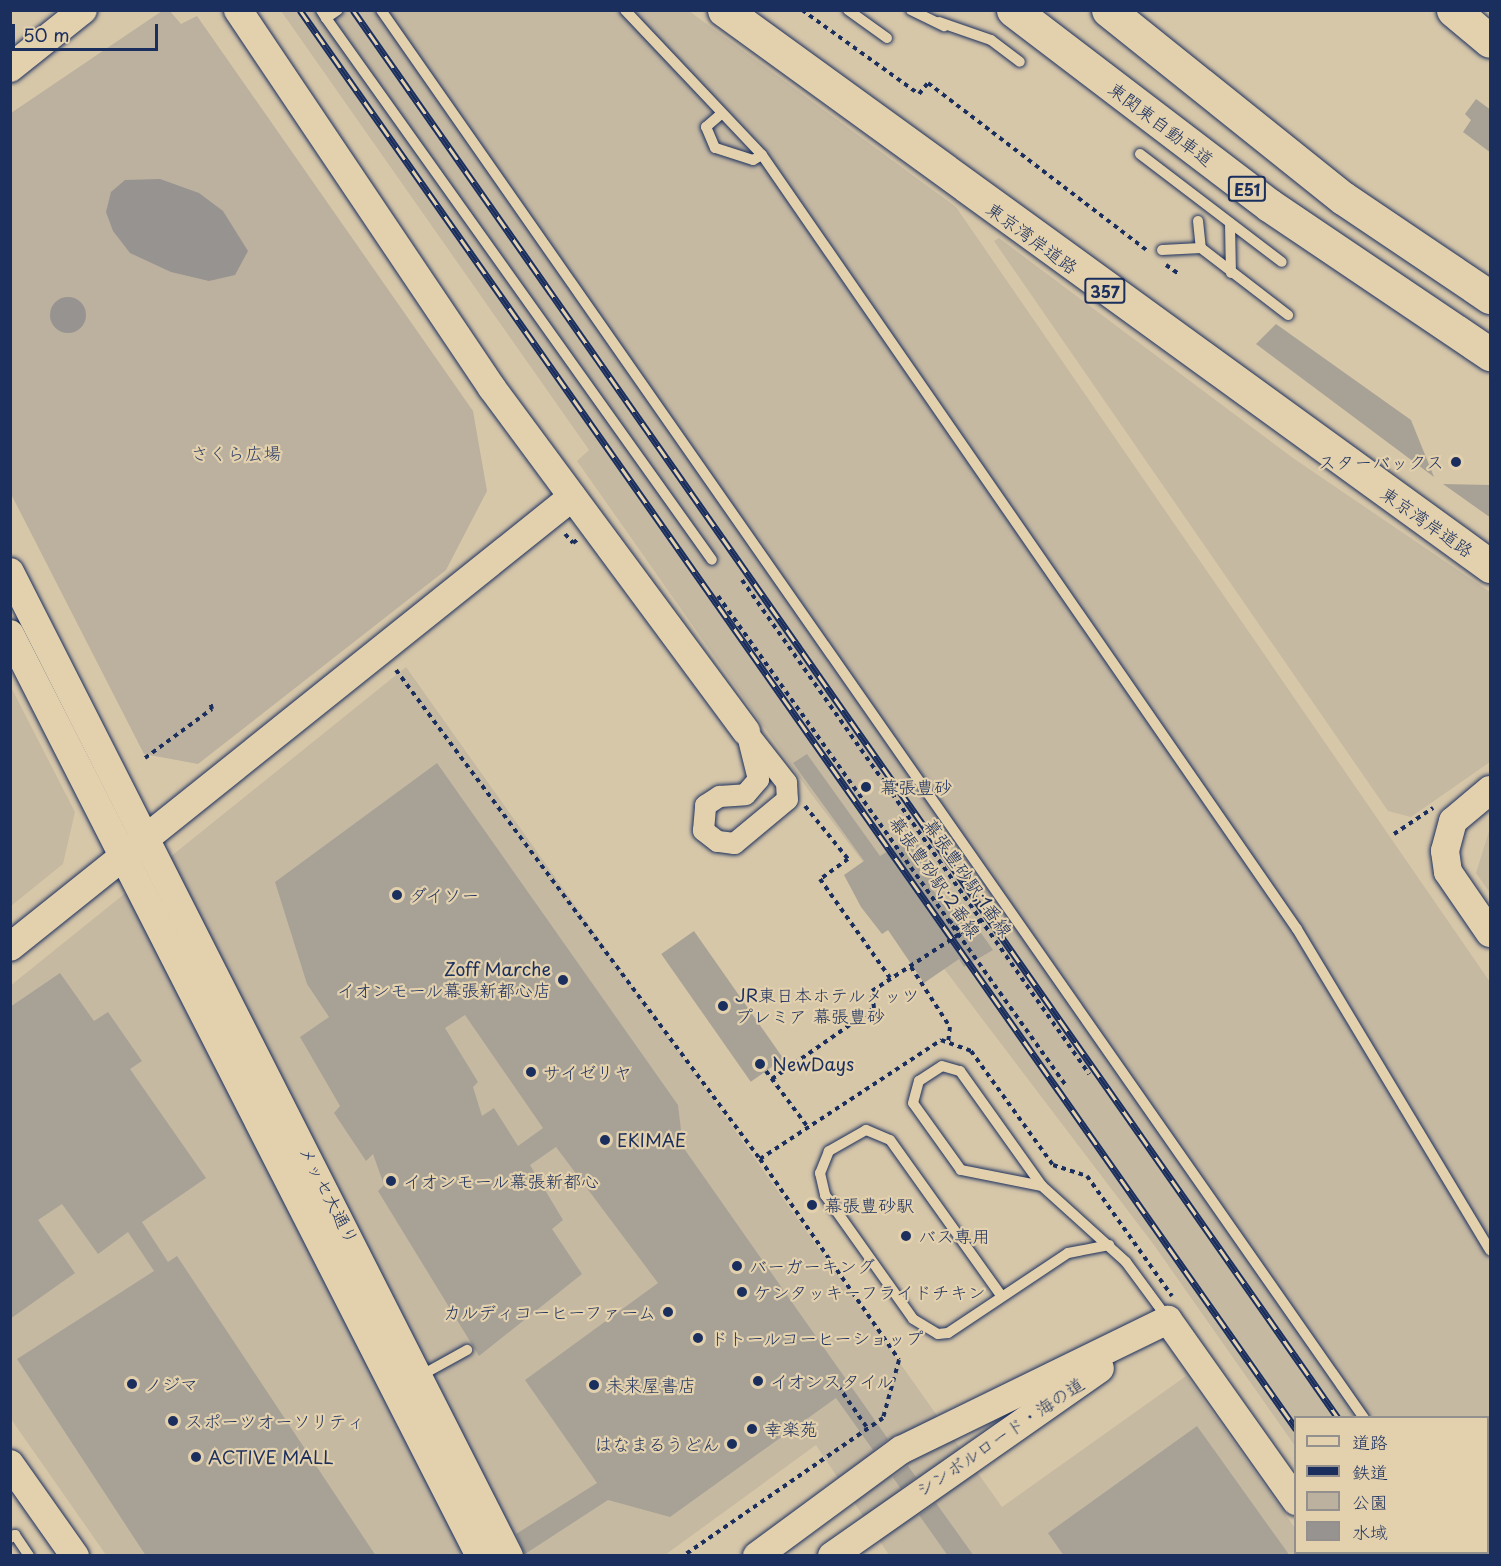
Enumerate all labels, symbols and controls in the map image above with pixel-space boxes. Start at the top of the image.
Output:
scale bar [15,12,160,50]
text: 50 m [23,21,70,48]
street label: 東関東自動車道 [1104,77,1218,171]
road number: E51 [1228,176,1266,202]
street label: 東京湾岸道路 [982,198,1082,278]
road number: 357 [1084,278,1126,304]
park label: さくら広場 [191,442,281,464]
place label: スターバックス [1318,451,1444,473]
marker: スターバックス [1449,455,1463,469]
street label: 東京湾岸道路 [1377,482,1477,562]
place label: 幕張豊砂 [880,776,952,798]
marker: 幕張豊砂 [857,778,875,796]
street label: 幕張豊砂駅;2番線 [885,812,985,942]
street label: 幕張豊砂駅;1番線 [919,815,1017,941]
place label: ダイソー [409,884,481,906]
marker: ダイソー [390,888,404,902]
place label: Zoff Marche イオンモール幕張新都心店 [335,959,551,1002]
marker: Zoff Marche イオンモール幕張新都心店 [556,973,570,987]
place label: JR東日本ホテルメッツ プレミア 幕張豊砂 [735,985,920,1028]
marker: JR東日本ホテルメッツ プレミア 幕張豊砂 [716,999,730,1013]
place label: NewDays [772,1053,854,1075]
marker: NewDays [753,1057,767,1071]
place label: サイゼリヤ [543,1061,633,1083]
marker: サイゼリヤ [524,1065,538,1079]
place label: EKIMAE [617,1129,686,1151]
marker: EKIMAE [598,1133,612,1147]
street label: メッセ大通り [295,1142,363,1248]
place label: イオンモール幕張新都心 [403,1170,601,1192]
marker: イオンモール幕張新都心 [384,1174,398,1188]
place label: 幕張豊砂駅 [824,1194,914,1216]
marker: 幕張豊砂駅 [805,1198,819,1212]
place label: バス専用 [918,1225,990,1247]
marker: バス専用 [899,1229,913,1243]
place label: バーガーキング [749,1255,875,1277]
marker: バーガーキング [730,1259,744,1273]
place label: ケンタッキーフライドチキン [754,1281,988,1303]
marker: ケンタッキーフライドチキン [735,1285,749,1299]
place label: カルディコーヒーファーム [441,1301,656,1323]
marker: カルディコーヒーファーム [661,1305,675,1319]
place label: ドトールコーヒーショップ [710,1327,925,1349]
marker: ドトールコーヒーショップ [691,1331,705,1345]
place label: イオンスタイル [770,1370,896,1392]
place label: ノジマ [144,1373,198,1395]
street label: シンボルロード・海の道 [912,1373,1088,1501]
place label: 未来屋書店 [606,1374,696,1396]
marker: イオンスタイル [751,1374,765,1388]
marker: ノジマ [125,1377,139,1391]
marker: 未来屋書店 [587,1378,601,1392]
place label: スポーツオーソリティ [185,1410,365,1432]
marker: スポーツオーソリティ [166,1414,180,1428]
legend [1294,1416,1489,1554]
place label: 幸楽苑 [764,1418,818,1440]
marker: 幸楽苑 [745,1422,759,1436]
text: 道路 [1352,1428,1388,1455]
place label: はなまるうどん [594,1433,720,1455]
marker: はなまるうどん [725,1437,739,1451]
place label: ACTIVE MALL [208,1446,334,1468]
marker: ACTIVE MALL [189,1450,203,1464]
text: 鉄道 [1352,1458,1388,1485]
text: 公園 [1352,1488,1388,1515]
text: 水域 [1352,1518,1388,1545]

